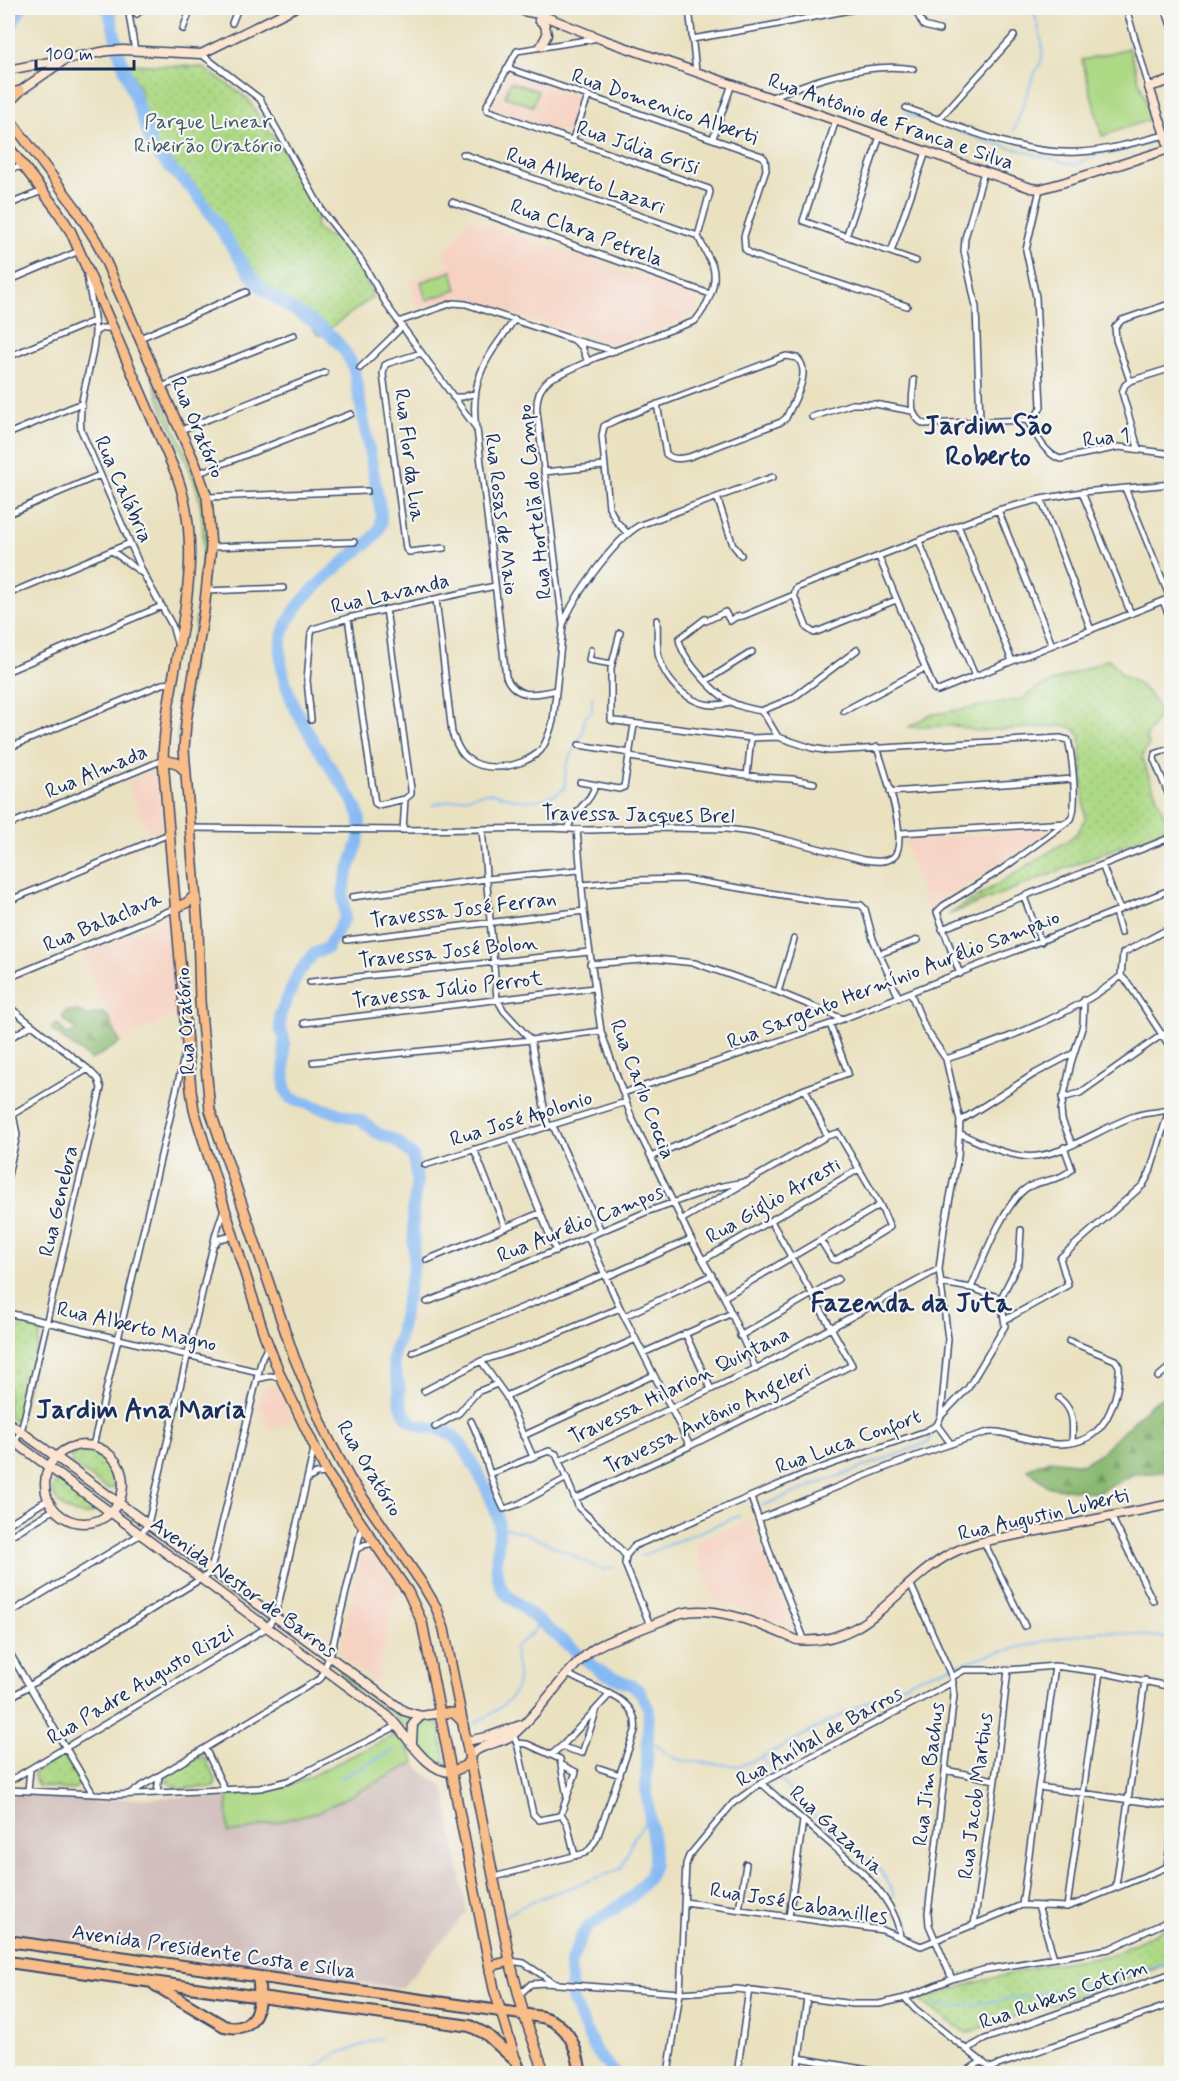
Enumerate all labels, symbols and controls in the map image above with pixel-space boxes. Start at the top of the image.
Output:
scale bar [36,33,134,71]
text: 100 m [45,43,93,67]
street label: Rua Domenico Alberti [568,62,762,152]
street label: Rua Antônio de Franca e Silva [764,67,1017,177]
park label: Parque Linear Ribeirão Oratório [134,108,282,160]
street label: Rua Júlia Grisi [572,114,703,182]
street label: Rua Alberto Lazari [502,141,669,221]
street label: Rua Clara Petrela [506,192,667,274]
street label: Rua Oratório [163,372,231,482]
street label: Rua Flor da Lua [387,387,431,524]
street label: Rua Hortelã do Campo [511,403,559,601]
district label: Jardim São Roberto [924,409,1052,475]
street label: Rua 1 [1081,421,1131,455]
street label: Rua Calábria [87,431,159,547]
street label: Rua Rosas de Maio [477,432,525,596]
street label: Rua Lavanda [328,567,452,621]
street label: Rua Almada [41,738,152,806]
street label: Travessa Jacques Brel [541,799,735,831]
street label: Rua Balaclava [39,884,166,959]
street label: Travessa José Ferran [368,885,558,935]
street label: Rua Sargento Hermínio Aurélio Sampaio [723,903,1064,1057]
street label: Travessa José Bolon [357,929,540,975]
street label: Travessa Júlio Perrot [350,964,545,1016]
street label: Rua Oratório [169,966,203,1075]
street label: Rua Carlo Coccia [603,1016,682,1163]
street label: Rua José Apolonio [447,1084,596,1155]
street label: Rua Genebra [33,1143,85,1260]
street label: Rua Giglio Arresti [701,1151,847,1253]
street label: Rua Aurélio Campos [493,1178,668,1270]
district label: Fazenda da Juta [810,1286,1012,1321]
street label: Rua Alberto Magno [54,1295,220,1359]
street label: Travessa Hilarion Quintana [564,1320,795,1452]
street label: Travessa Antônio Angeleri [600,1357,816,1483]
district label: Jardim Ana Maria [36,1393,246,1428]
street label: Rua Luca Confort [772,1403,926,1483]
street label: Rua Oratório [329,1415,409,1522]
street label: Rua Augustin Luberti [955,1482,1131,1548]
street label: Avenida Nestor de Barros [145,1511,342,1665]
street label: Rua Padre Augusto Rizzi [42,1618,239,1752]
street label: Rua Aníbal de Barros [731,1679,908,1794]
street label: Rua Jim Bachus [906,1701,952,1848]
street label: Rua Jacob Martius [952,1711,1000,1881]
street label: Rua Gazania [783,1779,890,1882]
street label: Rua José Cabanilles [708,1876,890,1932]
street label: Avenida Presidente Costa e Silva [70,1918,358,1986]
street label: Rua Rubens Cotrim [975,1953,1151,2037]

